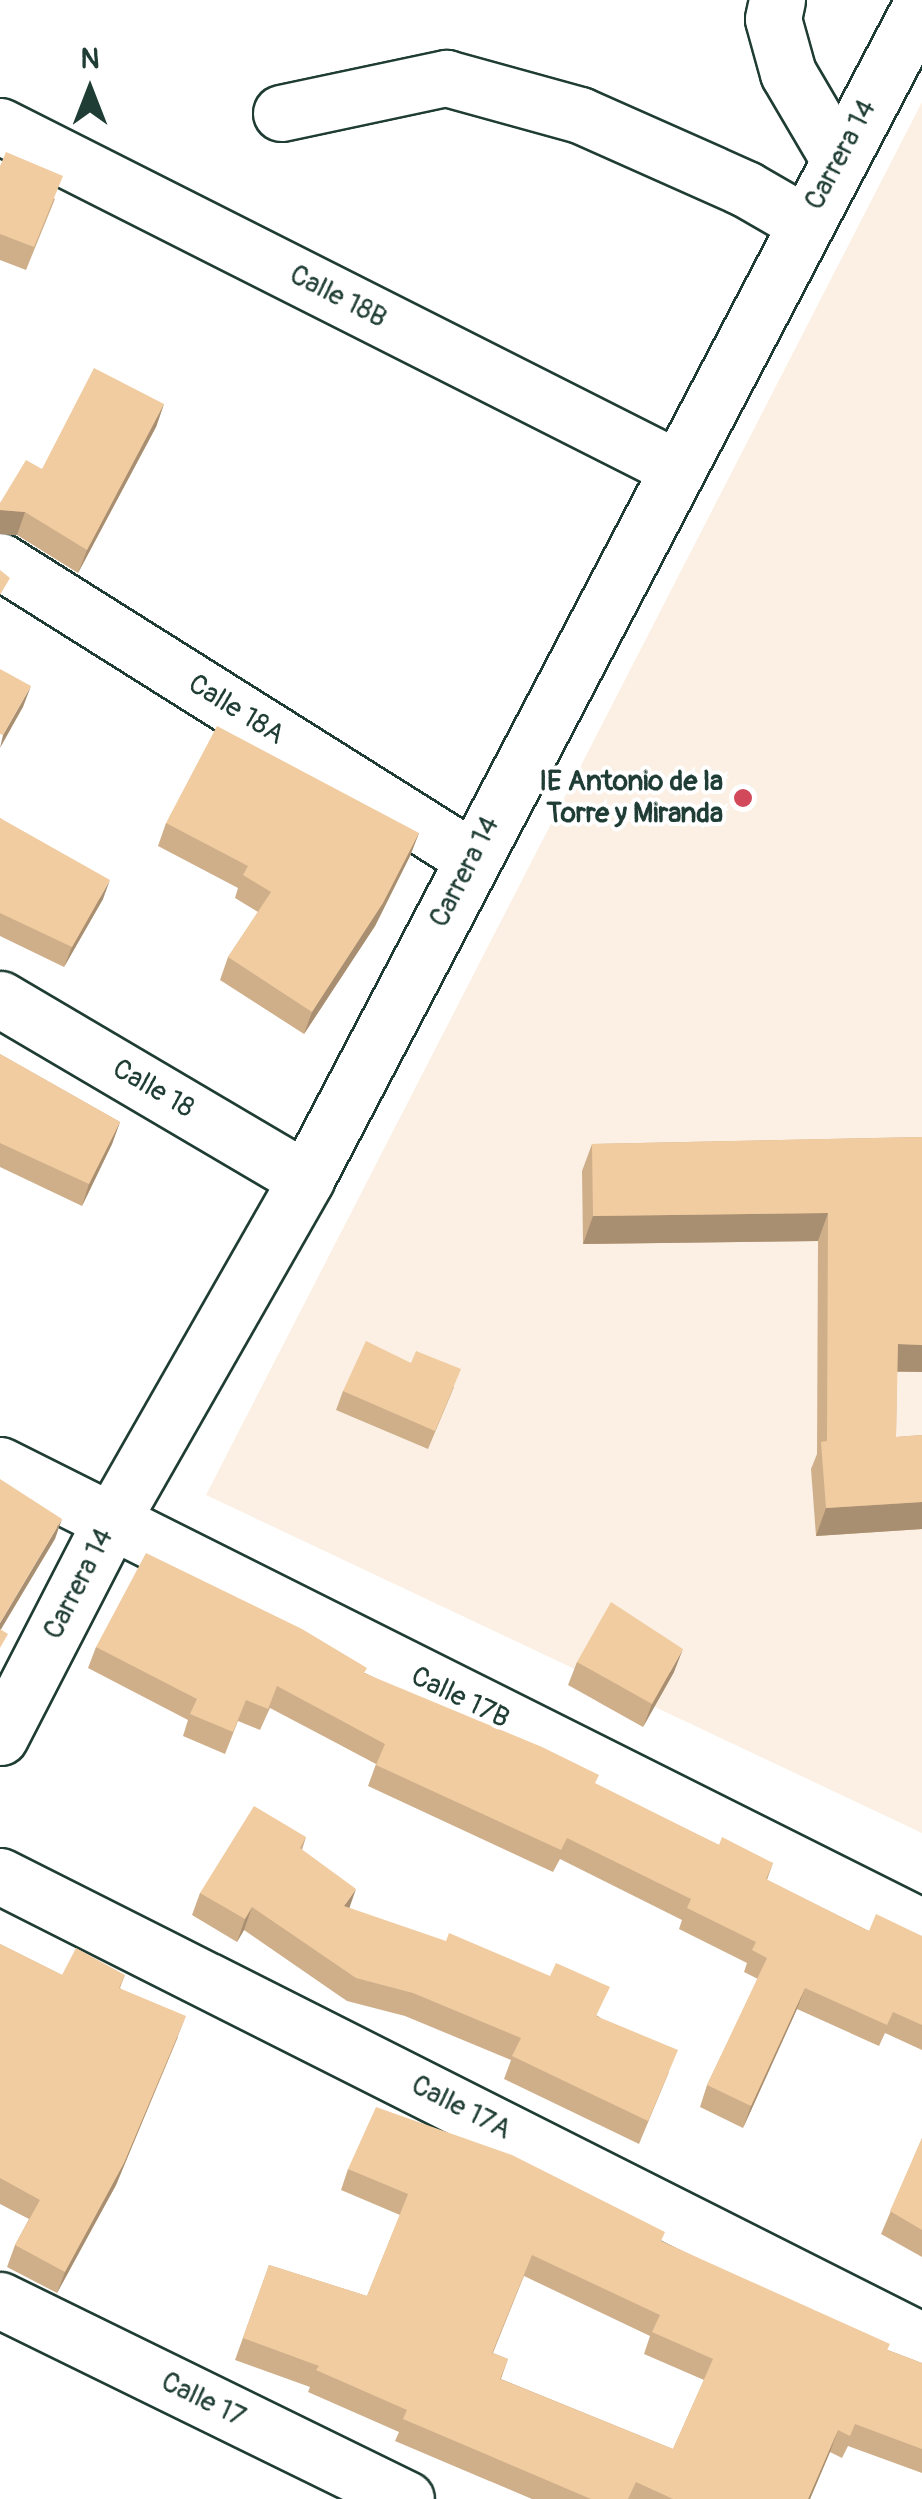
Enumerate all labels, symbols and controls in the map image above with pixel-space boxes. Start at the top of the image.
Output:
north arrow [40,40,140,140]
text: N [81,42,99,77]
street label: Carrera 14 [798,94,884,216]
street label: Calle 18B [284,258,392,336]
street label: Calle 18A [182,667,290,753]
place label: IE Antonio de la Torre y Miranda [539,765,723,831]
marker: IE Antonio de la Torre y Miranda [732,787,754,809]
street label: Carrera 14 [423,811,507,933]
street label: Calle 18 [106,1052,200,1126]
street label: Carrera 14 [37,1523,121,1645]
street label: Calle 17B [405,1660,515,1736]
street label: Calle 17A [406,2069,516,2147]
street label: Calle 17 [156,2365,250,2435]

